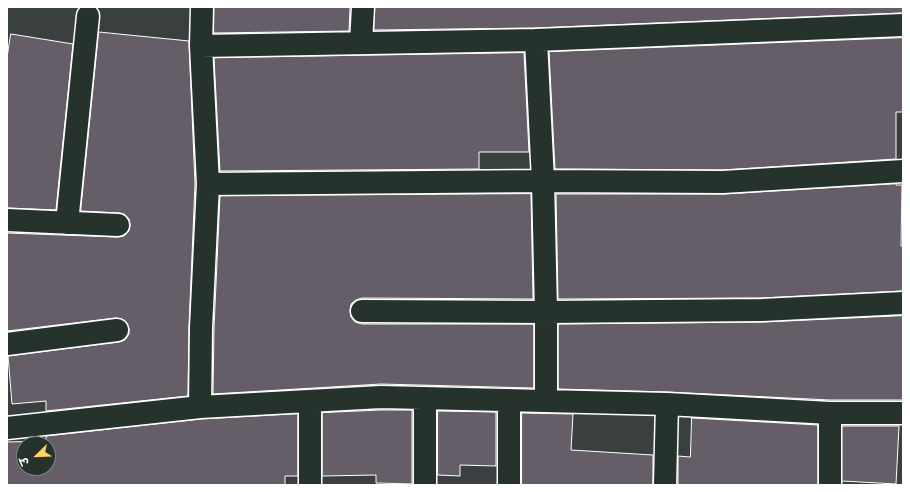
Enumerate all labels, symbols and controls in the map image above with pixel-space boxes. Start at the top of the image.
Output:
north arrow [16,436,56,476]
text: उ [19,455,33,466]

